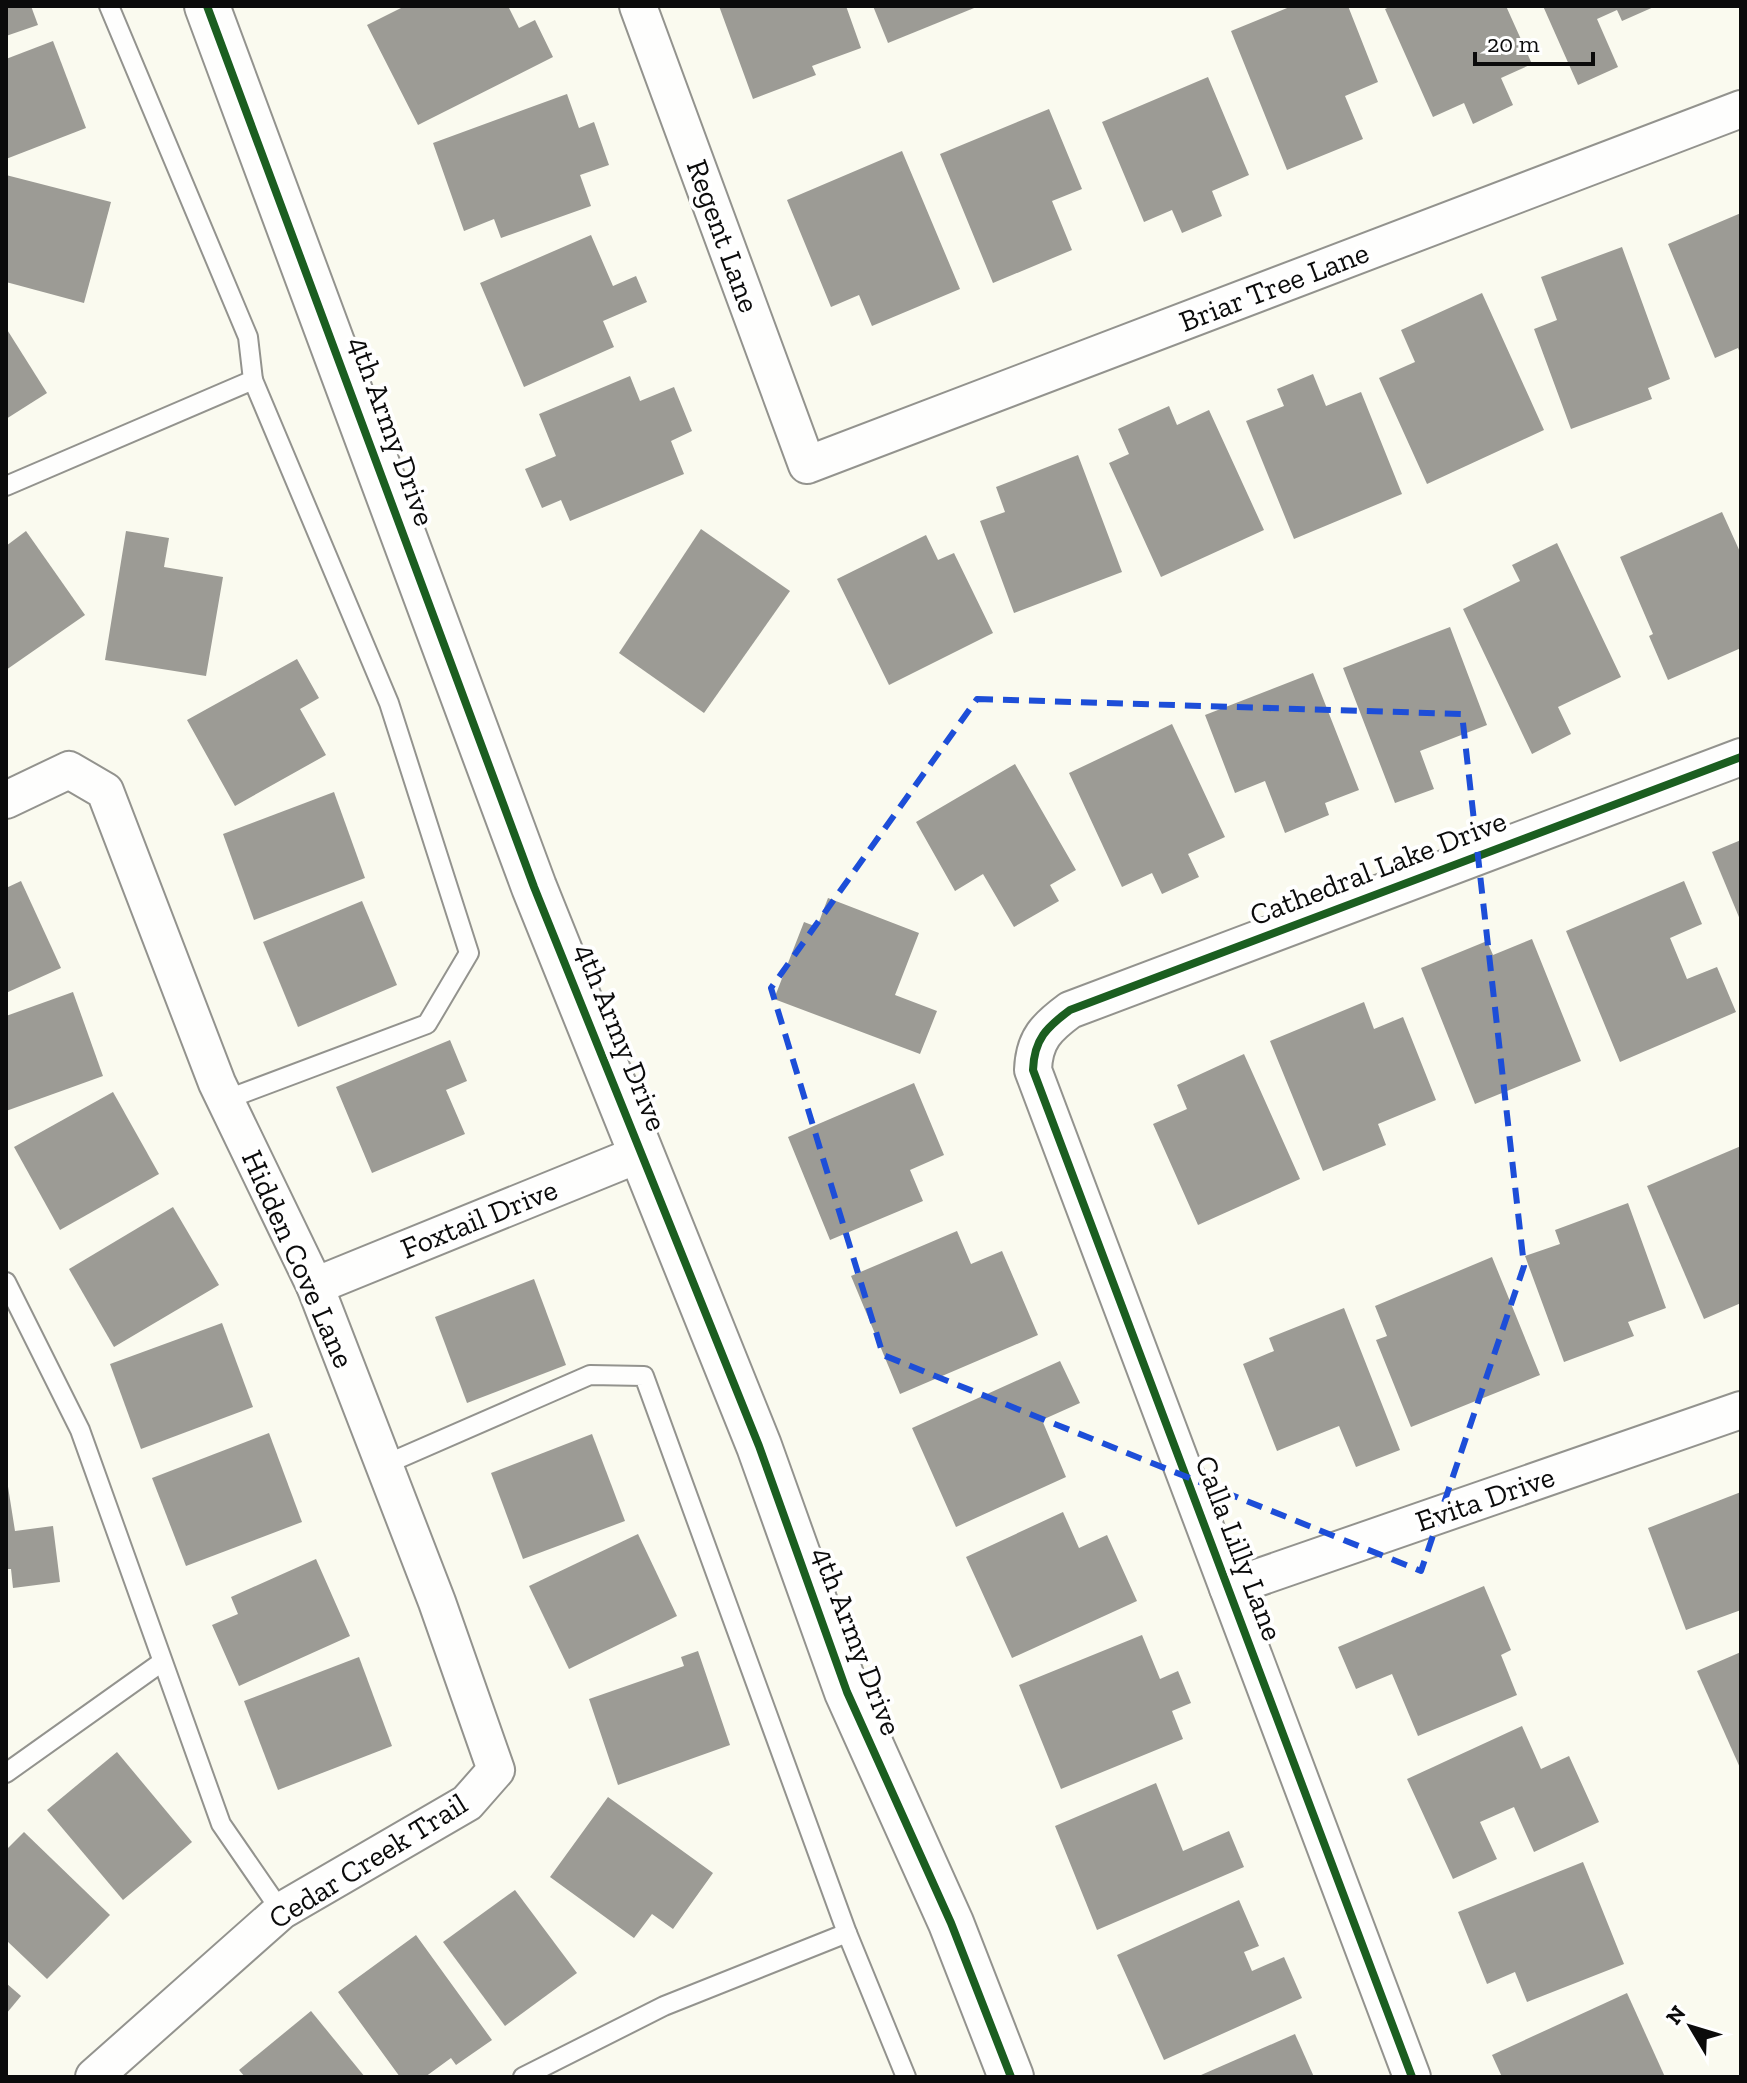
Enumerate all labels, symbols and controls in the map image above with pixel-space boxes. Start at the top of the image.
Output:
scale bar [1475,16,1593,66]
text: 20 m [1487,29,1540,58]
street label: Regent Lane [679,155,767,317]
street label: Briar Tree Lane [1174,234,1374,340]
street label: 4th Army Drive [341,331,443,531]
street label: Cathedral Lake Drive [1245,803,1511,933]
street label: 4th Army Drive [567,938,675,1136]
street label: Hidden Cove Lane [234,1145,362,1373]
street label: Foxtail Drive [395,1171,563,1267]
street label: Calla Lilly Lane [1187,1451,1291,1645]
street label: Evita Drive [1411,1458,1559,1540]
street label: 4th Army Drive [805,1542,909,1740]
street label: Cedar Creek Trail [262,1786,474,1936]
north arrow [1651,1987,1731,2067]
text: N [1660,2000,1692,2030]

